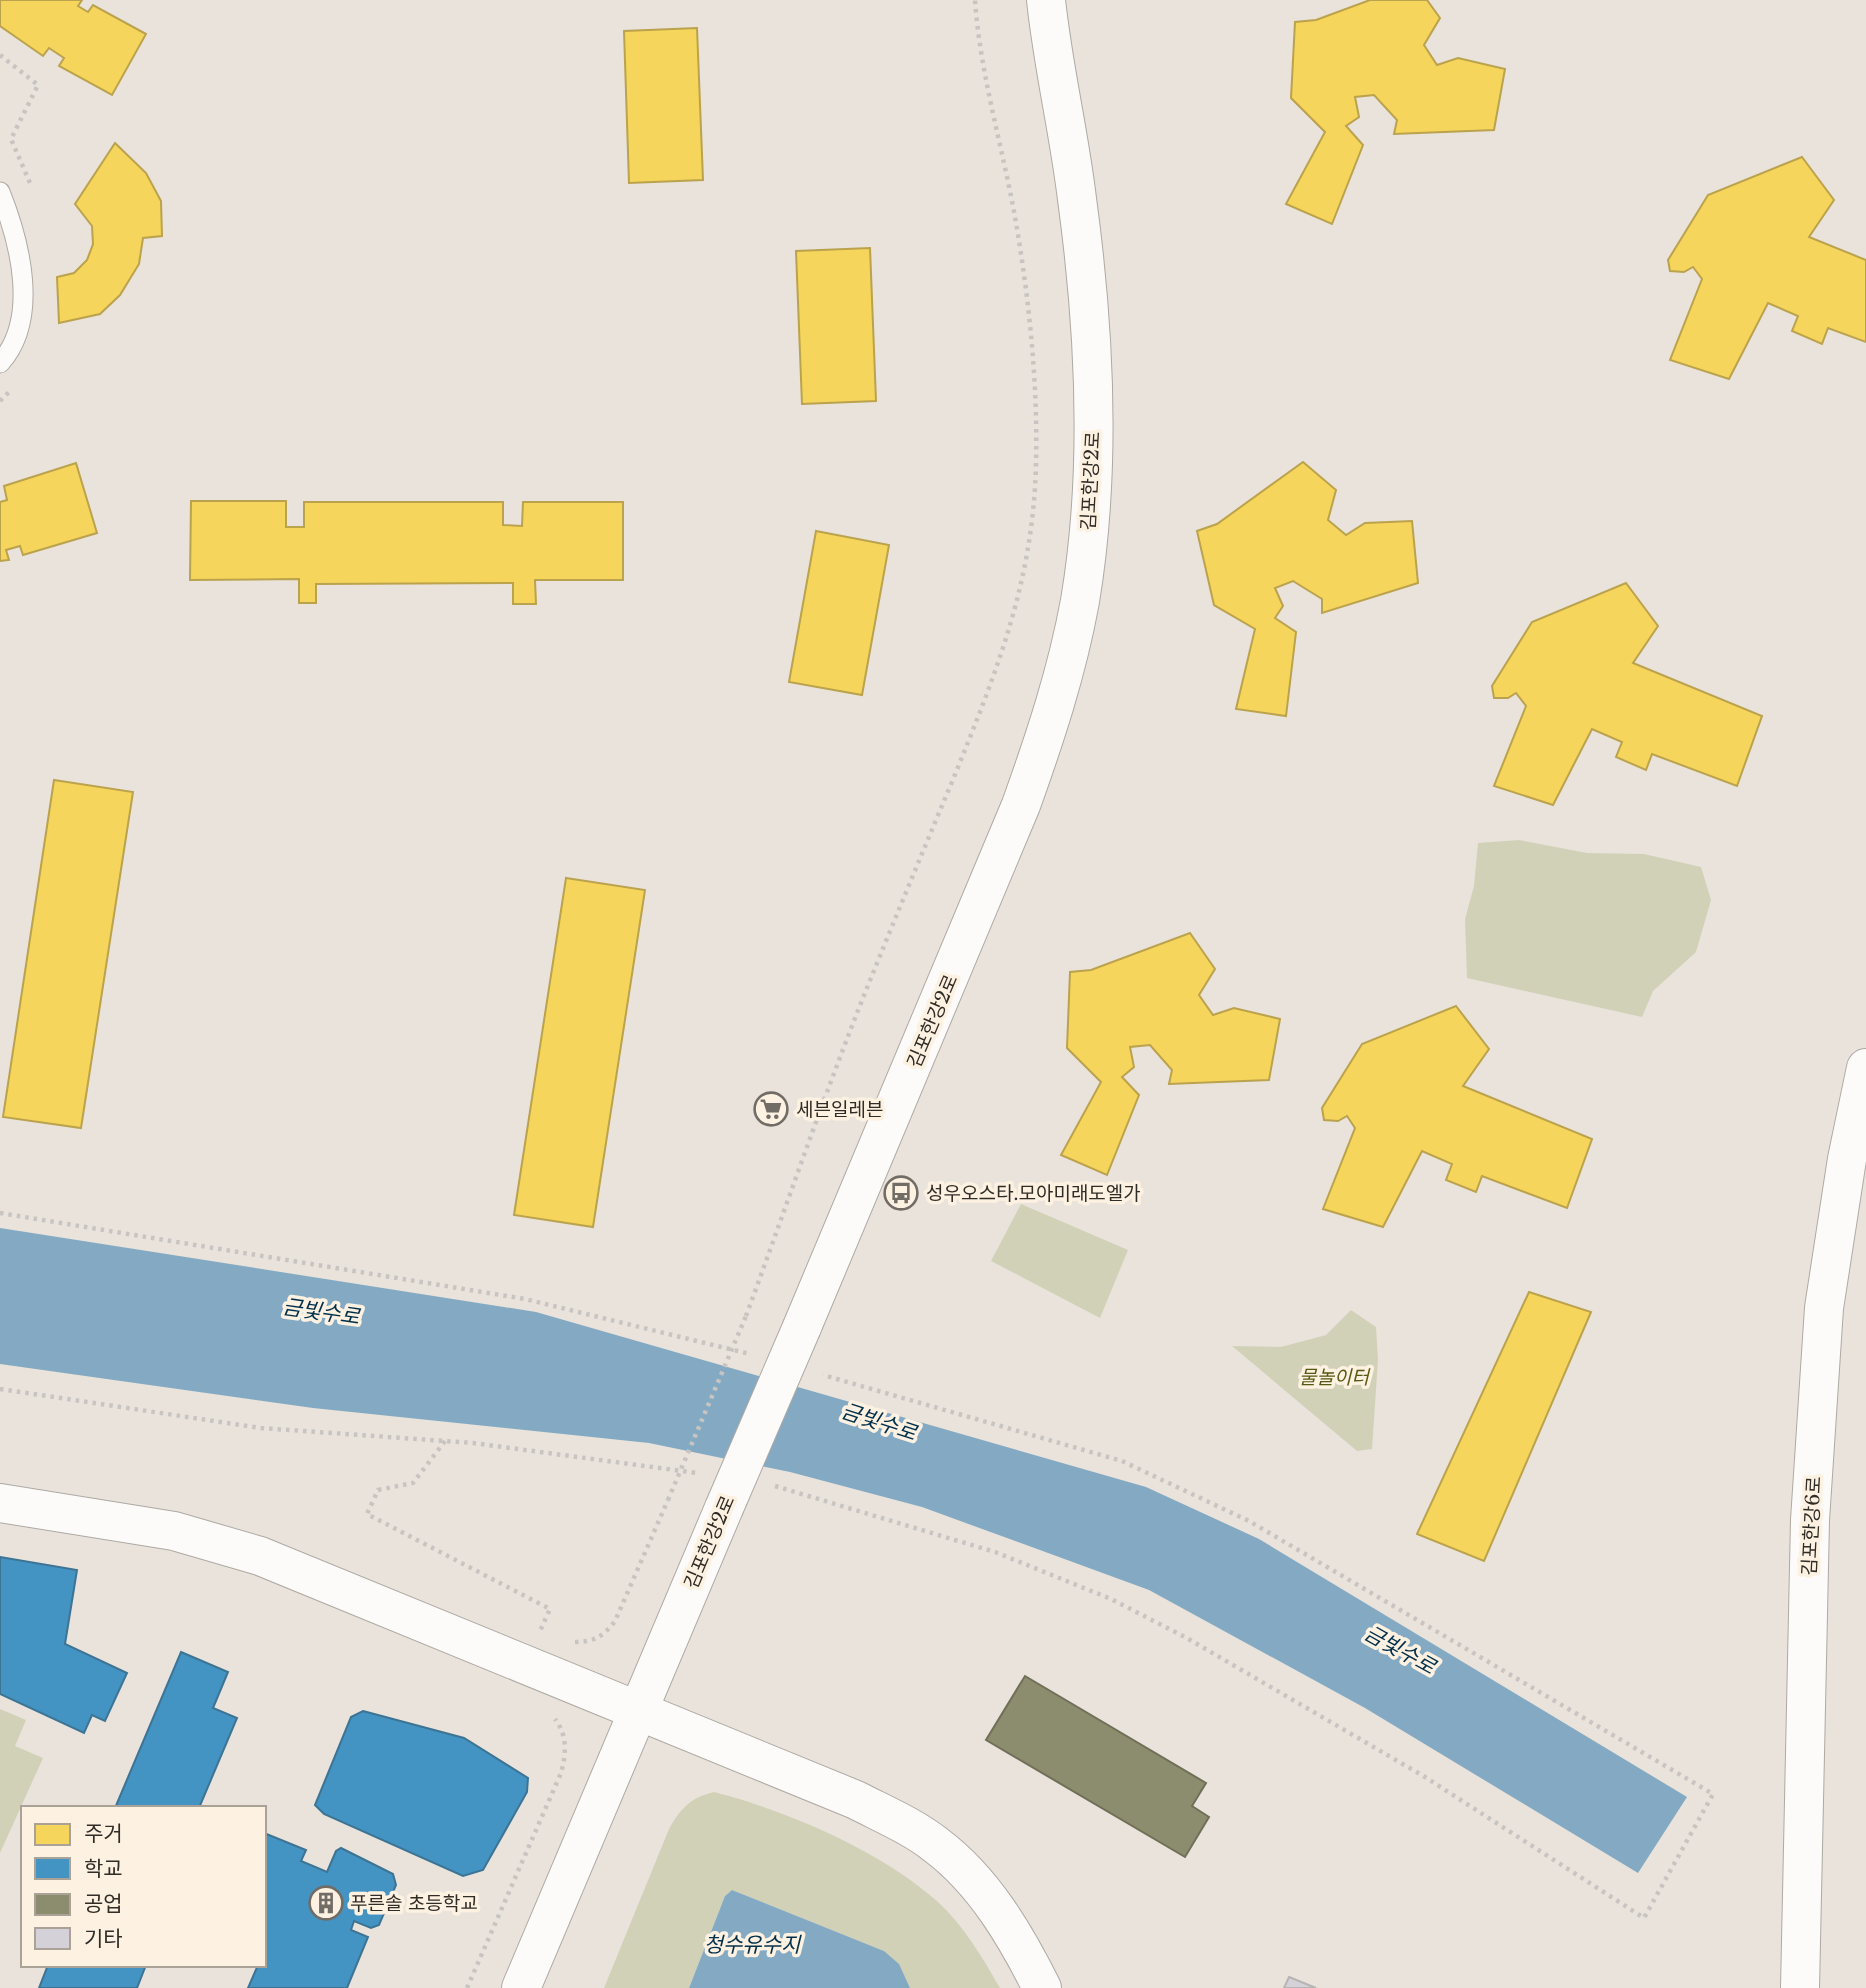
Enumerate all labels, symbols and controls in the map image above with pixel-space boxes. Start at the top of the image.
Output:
street label: 김포한강2로 [1076,431,1105,531]
street label: 김포한강2로 [903,971,962,1071]
supermarket icon: 세븐일레븐 [752,1090,790,1128]
place label: 세븐일레븐 [796,1098,883,1121]
bus stop icon: 성우오스타.모아미래도엘가 [882,1174,920,1212]
place label: 성우오스타.모아미래도엘가 [926,1182,1141,1205]
water label: 금빛수로 [281,1294,363,1330]
park label: 물놀이터 [1299,1366,1371,1389]
water label: 금빛수로 [838,1398,921,1447]
street label: 김포한강6로 [1797,1476,1826,1576]
street label: 김포한강2로 [680,1492,739,1592]
water label: 금빛수로 [1360,1620,1442,1681]
legend [21,1806,266,1967]
text: 주거 [84,1821,123,1847]
text: 학교 [84,1856,123,1882]
building icon: 푸른솔 초등학교 [307,1884,345,1922]
text: 공업 [84,1891,123,1917]
place label: 푸른솔 초등학교 [350,1892,478,1915]
text: 기타 [84,1926,123,1952]
water label: 청수유수지 [704,1932,802,1958]

